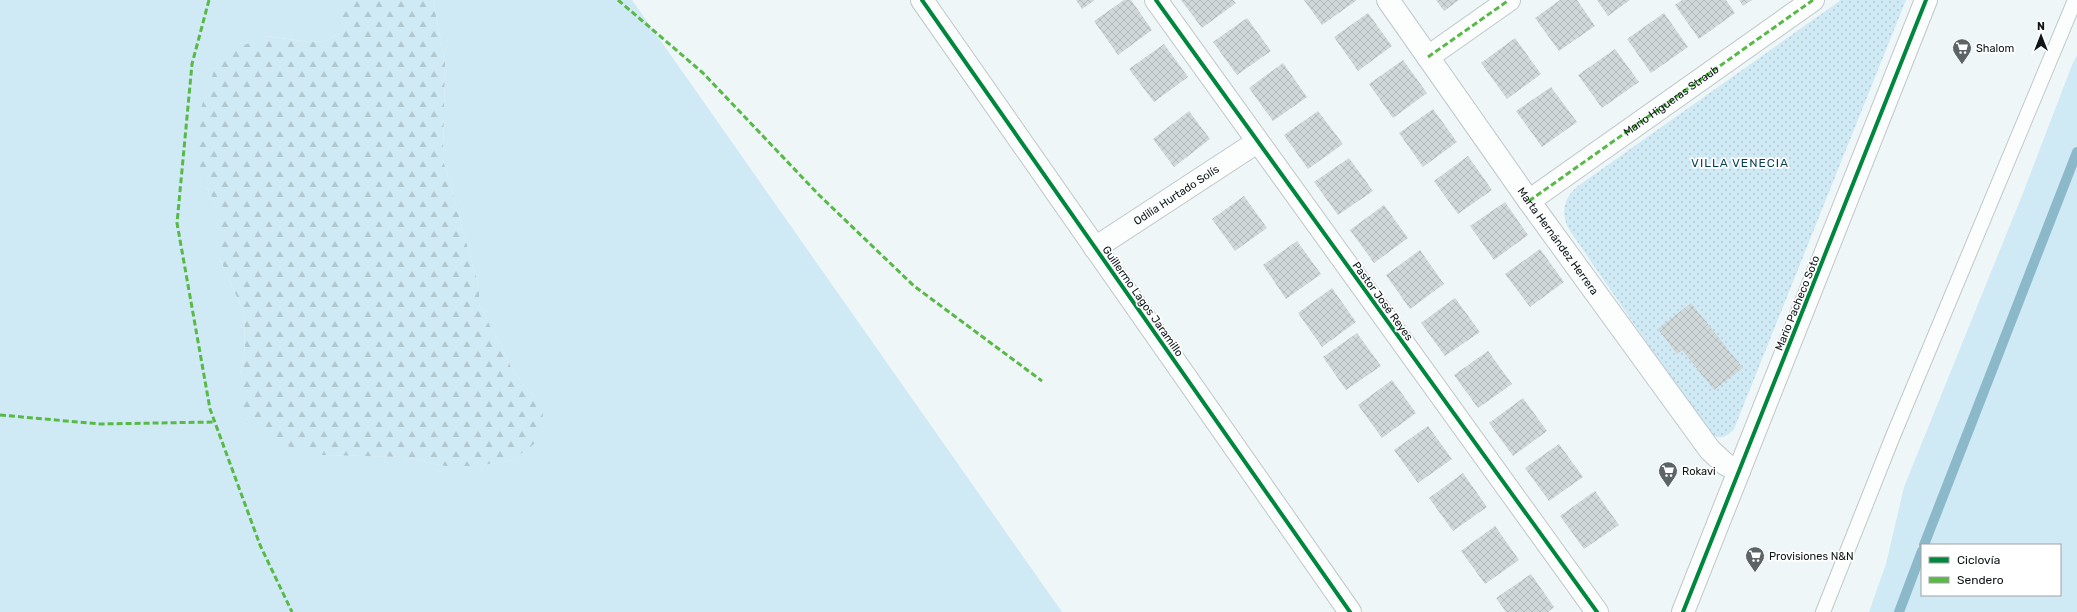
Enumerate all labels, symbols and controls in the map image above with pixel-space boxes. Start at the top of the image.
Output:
north arrow [2021,16,2061,56]
text: N [2037,20,2045,33]
supermarket icon: Shalom [1951,37,1973,65]
place label: Shalom [1976,42,2015,55]
street label: Mario Higueras Straub [1621,63,1721,139]
district label: VILLA VENECIA [1691,156,1789,170]
street label: Odilia Hurtado Solís [1131,162,1222,228]
street label: Marta Hernández Herrera [1515,185,1601,297]
street label: Guillermo Lagos Jaramillo [1099,244,1186,359]
street label: Mario Pacheco Soto [1772,254,1822,353]
street label: Pastor José Reyes [1350,259,1416,344]
supermarket icon: Rokavi [1657,460,1679,488]
place label: Rokavi [1682,465,1716,478]
legend [1921,544,2061,596]
supermarket icon: Provisiones N&N [1744,545,1766,573]
place label: Provisiones N&N [1769,550,1854,563]
text: Ciclovía [1957,553,2000,567]
text: Sendero [1957,573,2004,587]

